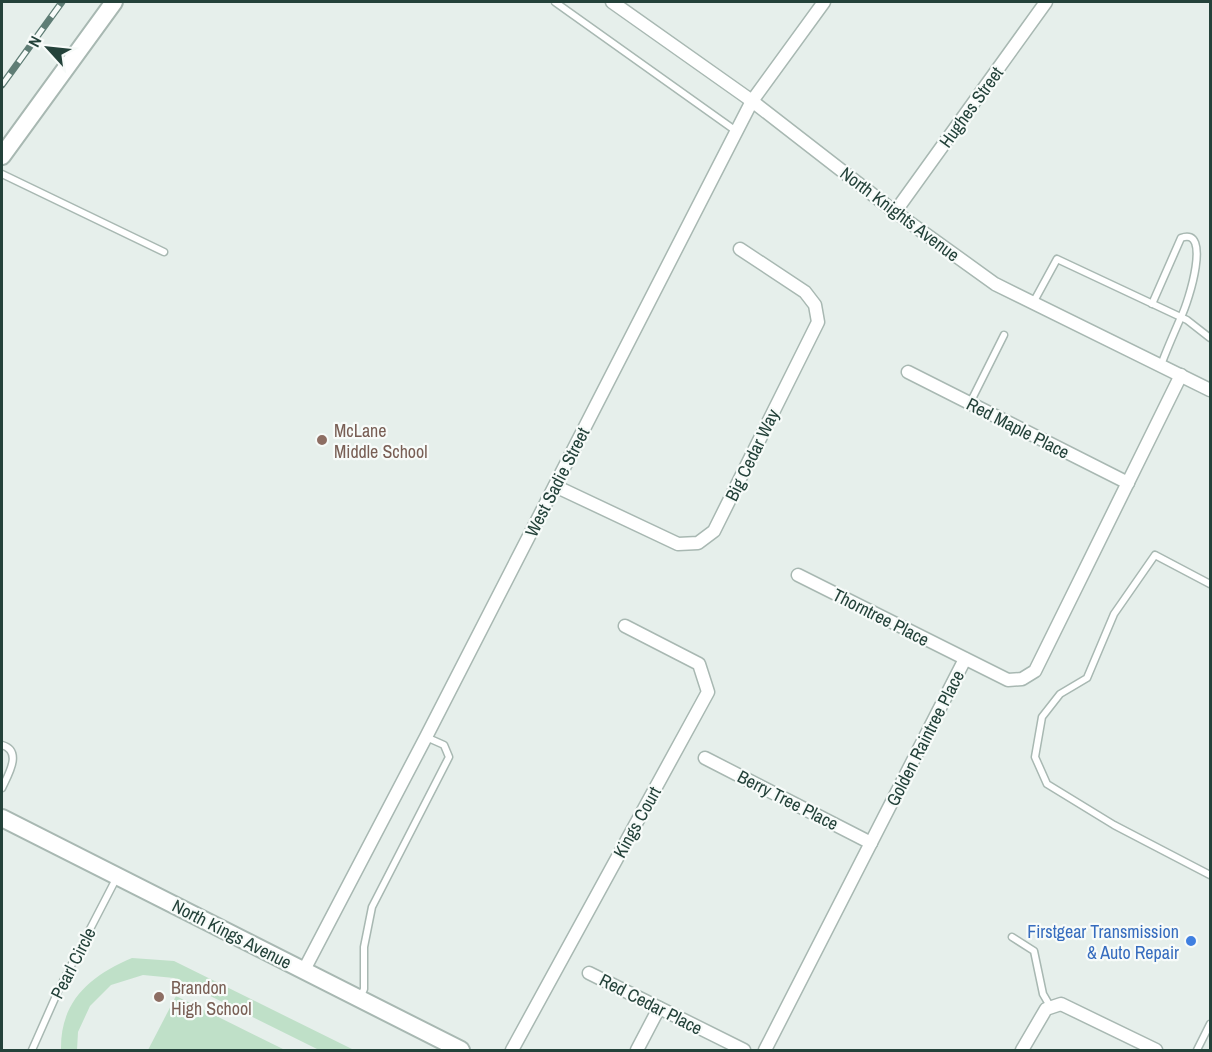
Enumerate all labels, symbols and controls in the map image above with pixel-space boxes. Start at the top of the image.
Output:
north arrow [18,18,78,78]
text: N [23,32,47,50]
street label: Hughes Street [933,61,1009,153]
street label: North Knights Avenue [835,161,965,267]
street label: Red Maple Place [962,391,1074,465]
street label: Big Cedar Way [719,404,785,505]
place label: McLane Middle School [334,418,428,464]
street label: West Sadie Street [519,423,595,541]
marker: McLane Middle School [315,433,329,447]
street label: Thorntree Place [829,582,933,652]
street label: Golden Raintree Place [880,666,970,810]
street label: Berry Tree Place [733,764,843,836]
street label: Kings Court [607,782,667,862]
street label: North Kings Avenue [168,893,296,975]
place label: Firstgear Transmission & Auto Repair [1027,919,1179,965]
street label: Pearl Circle [44,923,102,1003]
marker: Firstgear Transmission & Auto Repair [1184,934,1198,948]
street label: Red Cedar Place [595,967,707,1041]
place label: Brandon High School [171,975,251,1021]
marker: Brandon High School [152,990,166,1004]

